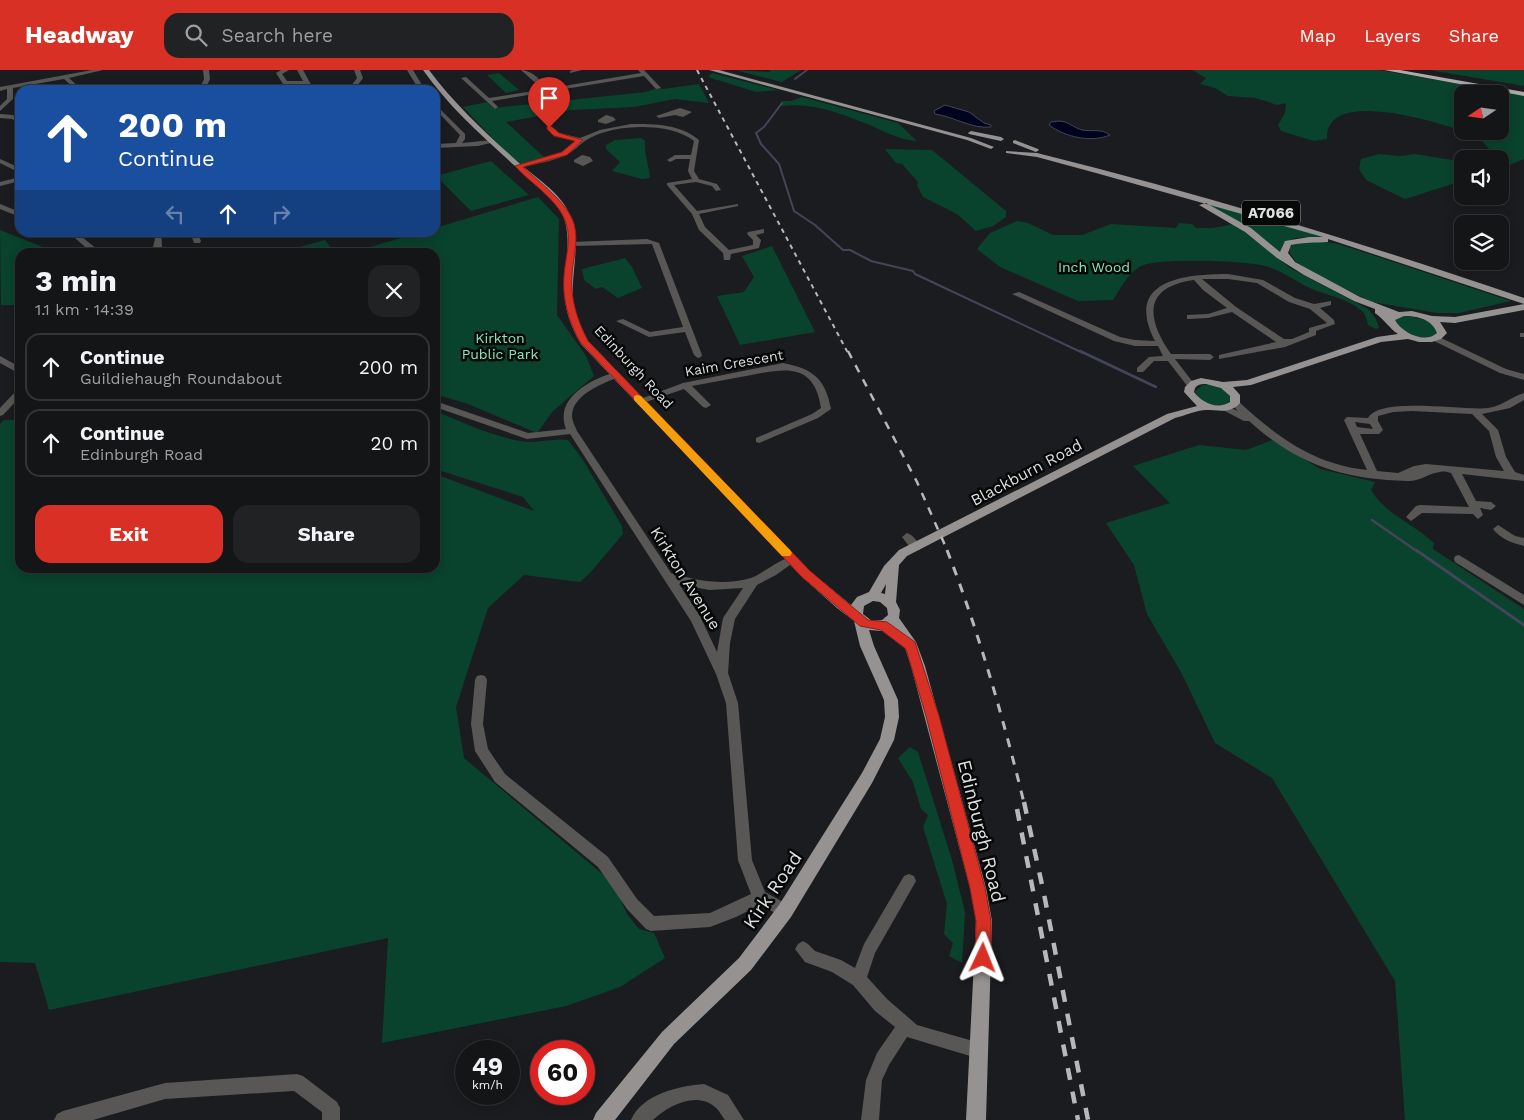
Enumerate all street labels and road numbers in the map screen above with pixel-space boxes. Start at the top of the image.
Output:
road number: A7066 [1242,200,1300,226]
street label: Edinburgh Road [591,322,677,412]
street label: Kaim Crescent [684,346,785,380]
street label: Blackburn Road [967,435,1085,510]
street label: Kirkton Avenue [646,523,725,633]
street label: Edinburgh Road [953,757,1010,905]
street label: Kirk Road [738,847,807,933]

